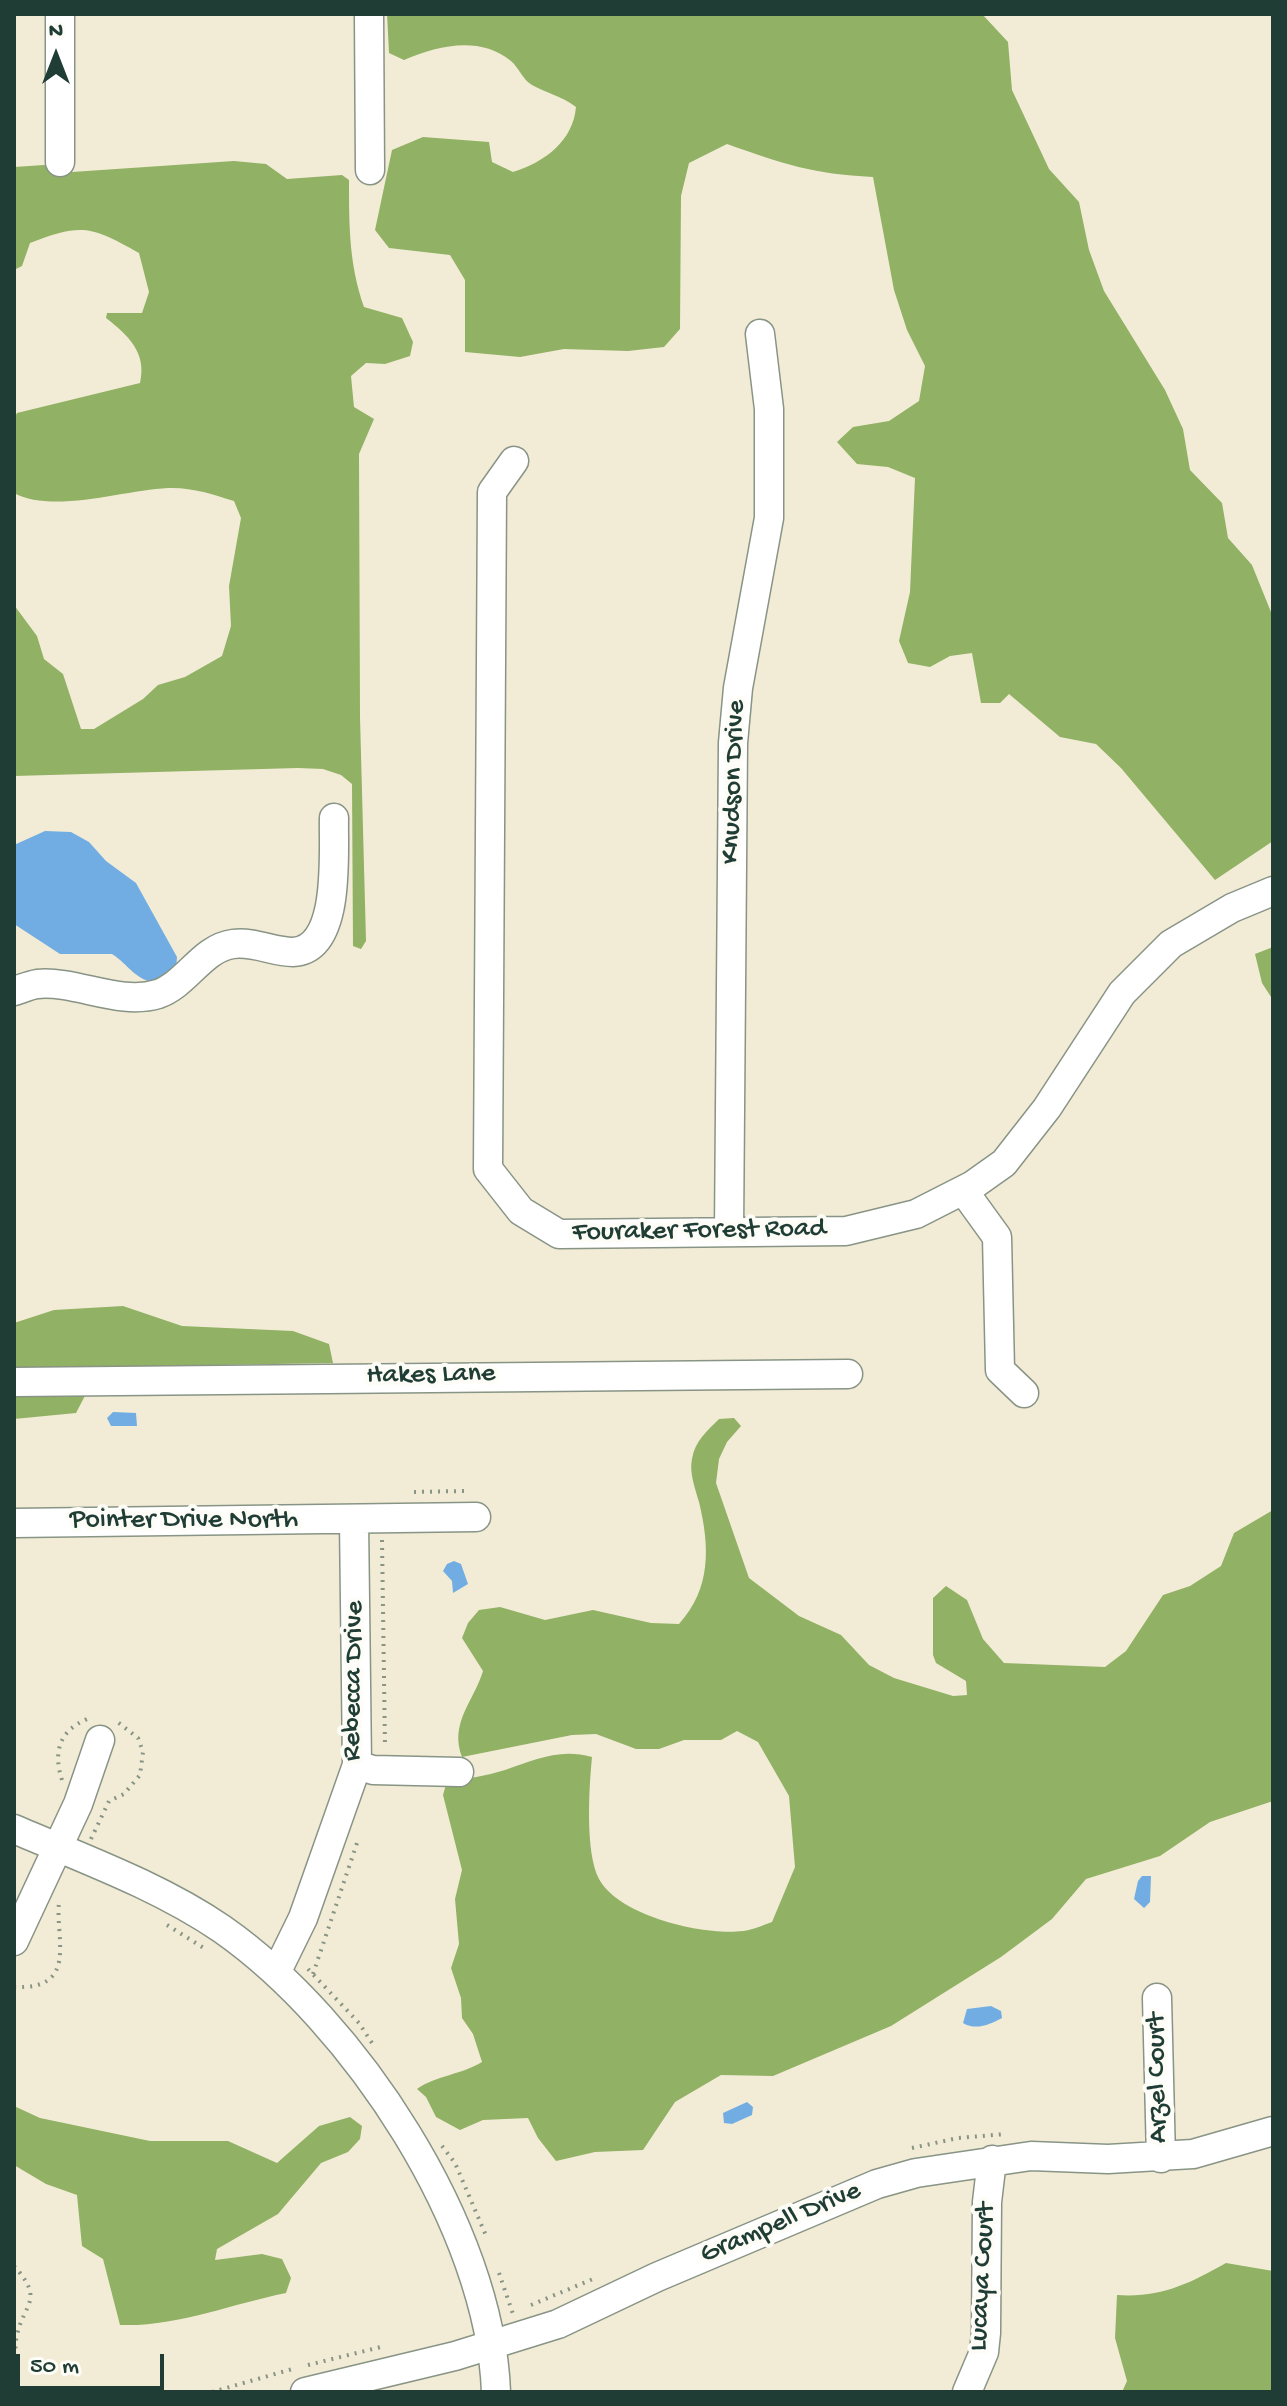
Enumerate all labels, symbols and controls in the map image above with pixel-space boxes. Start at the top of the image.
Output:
north arrow [16,16,96,96]
text: N [49,19,63,45]
street label: Knudson Drive [715,699,755,865]
street label: Fouraker Forest Road [572,1213,826,1251]
street label: Hakes Lane [366,1358,496,1394]
street label: Pointer Drive North [70,1505,298,1539]
street label: Rebecca Drive [337,1600,373,1762]
street label: Arzel Court [1141,2013,1177,2143]
street label: Grampell Drive [696,2175,866,2273]
street label: Lucaya Court [963,2202,1005,2352]
scale bar [20,2338,168,2388]
text: 50 m [30,2353,79,2382]

